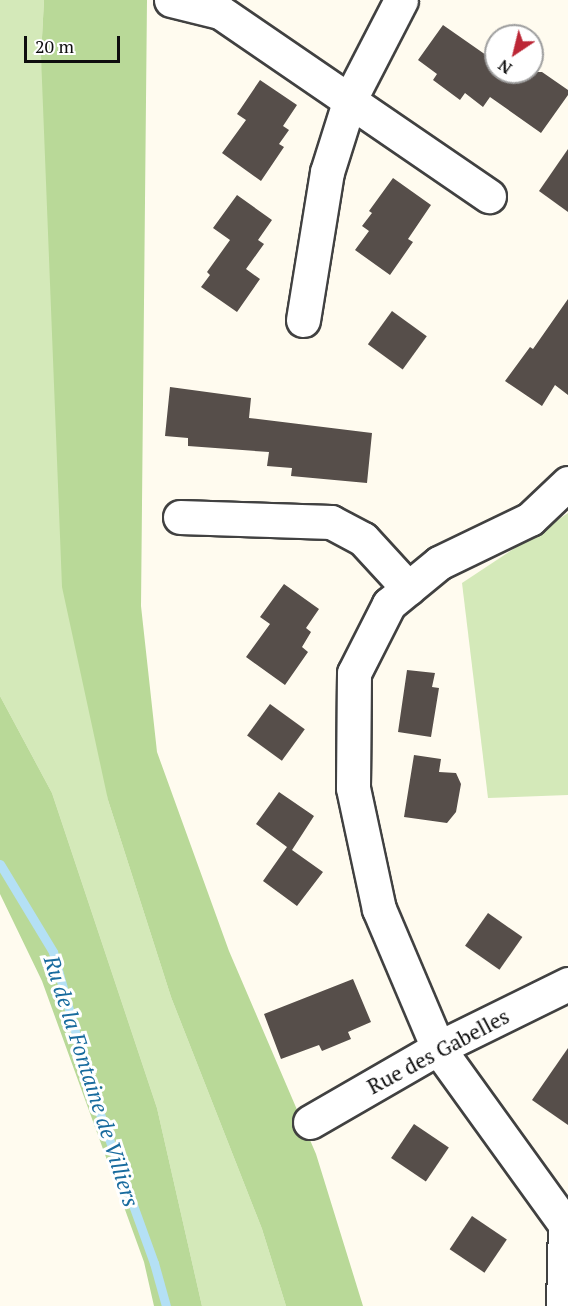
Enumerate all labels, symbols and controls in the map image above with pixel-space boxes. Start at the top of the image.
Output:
scale bar [27,24,123,62]
north arrow [484,24,544,84]
text: 20 m [35,34,74,58]
text: N [494,55,516,80]
water label: Ru de la Fontaine de Villiers [39,952,145,1210]
street label: Rue des Gabelles [363,1003,513,1099]

